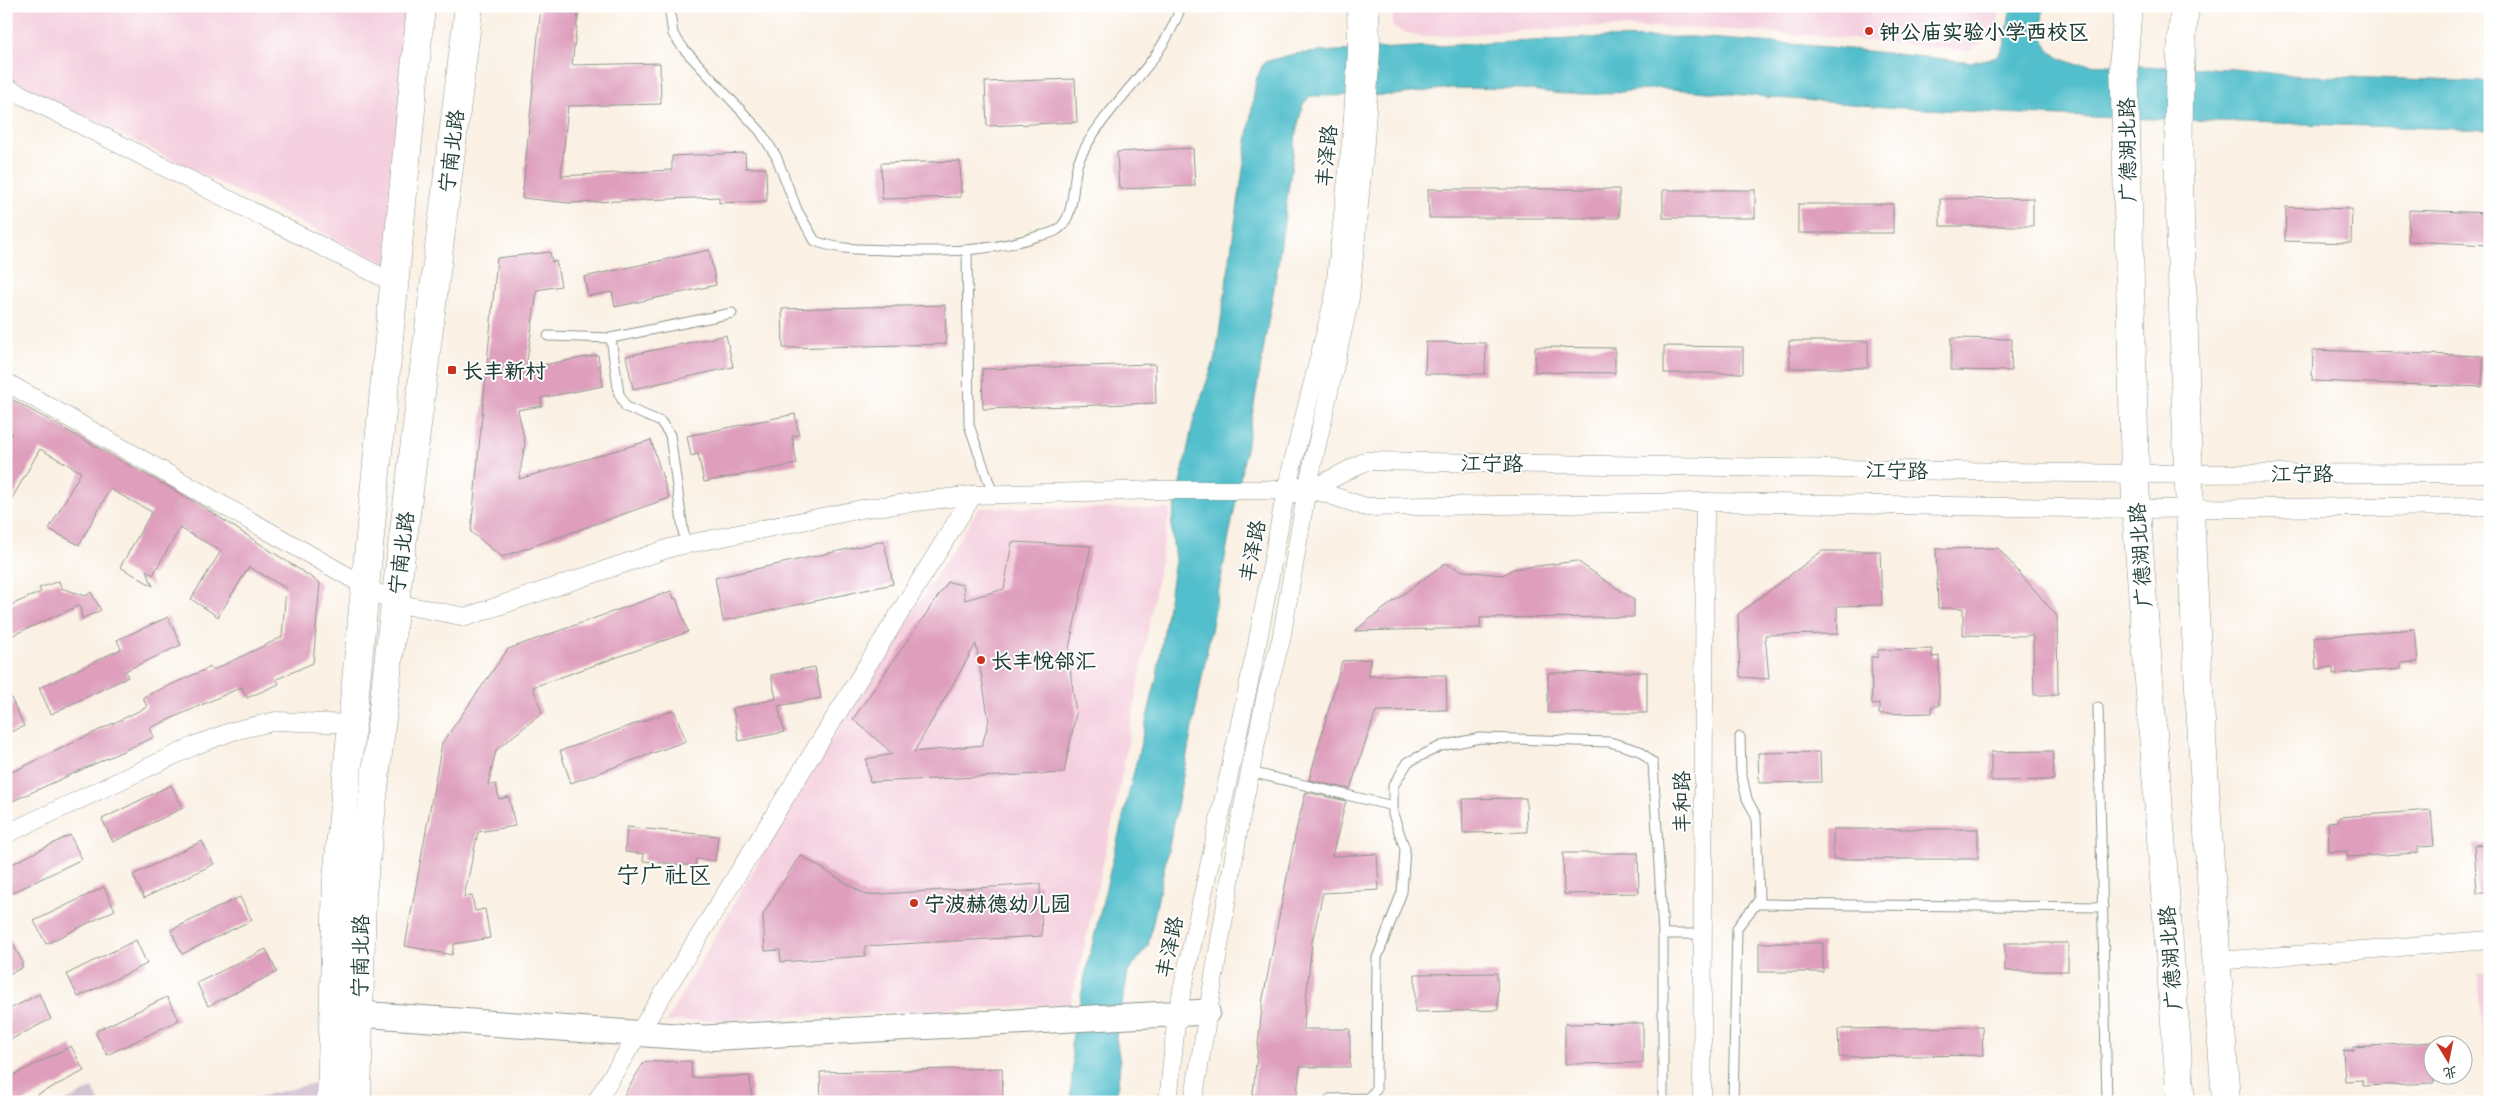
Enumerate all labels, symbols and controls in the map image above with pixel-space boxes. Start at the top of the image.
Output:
place label: 钟公庙实验小学西校区 [1879,19,2089,44]
marker: 钟公庙实验小学西校区 [1863,25,1875,37]
street label: 广德湖北路 [2114,97,2140,203]
street label: 宁南北路 [433,108,469,194]
street label: 丰泽路 [1310,123,1342,189]
place label: 长丰新村 [462,358,546,383]
marker: 长丰新村 [446,364,458,376]
street label: 江宁路 [1460,450,1524,476]
street label: 江宁路 [1865,457,1929,483]
street label: 江宁路 [2271,461,2334,486]
street label: 广德湖北路 [2124,502,2156,608]
street label: 宁南北路 [383,510,419,596]
street label: 丰泽路 [1234,518,1270,584]
place label: 长丰悦邻汇 [991,648,1096,673]
marker: 长丰悦邻汇 [975,654,987,666]
street label: 丰和路 [1669,771,1694,834]
district label: 宁广社区 [616,860,712,889]
place label: 宁波赫德幼儿园 [924,891,1071,916]
marker: 宁波赫德幼儿园 [908,897,920,909]
street label: 广德湖北路 [2154,905,2186,1011]
street label: 宁南北路 [347,914,373,998]
street label: 丰泽路 [1150,914,1188,980]
north arrow [2424,1036,2474,1086]
text: 北 [2442,1063,2459,1082]

